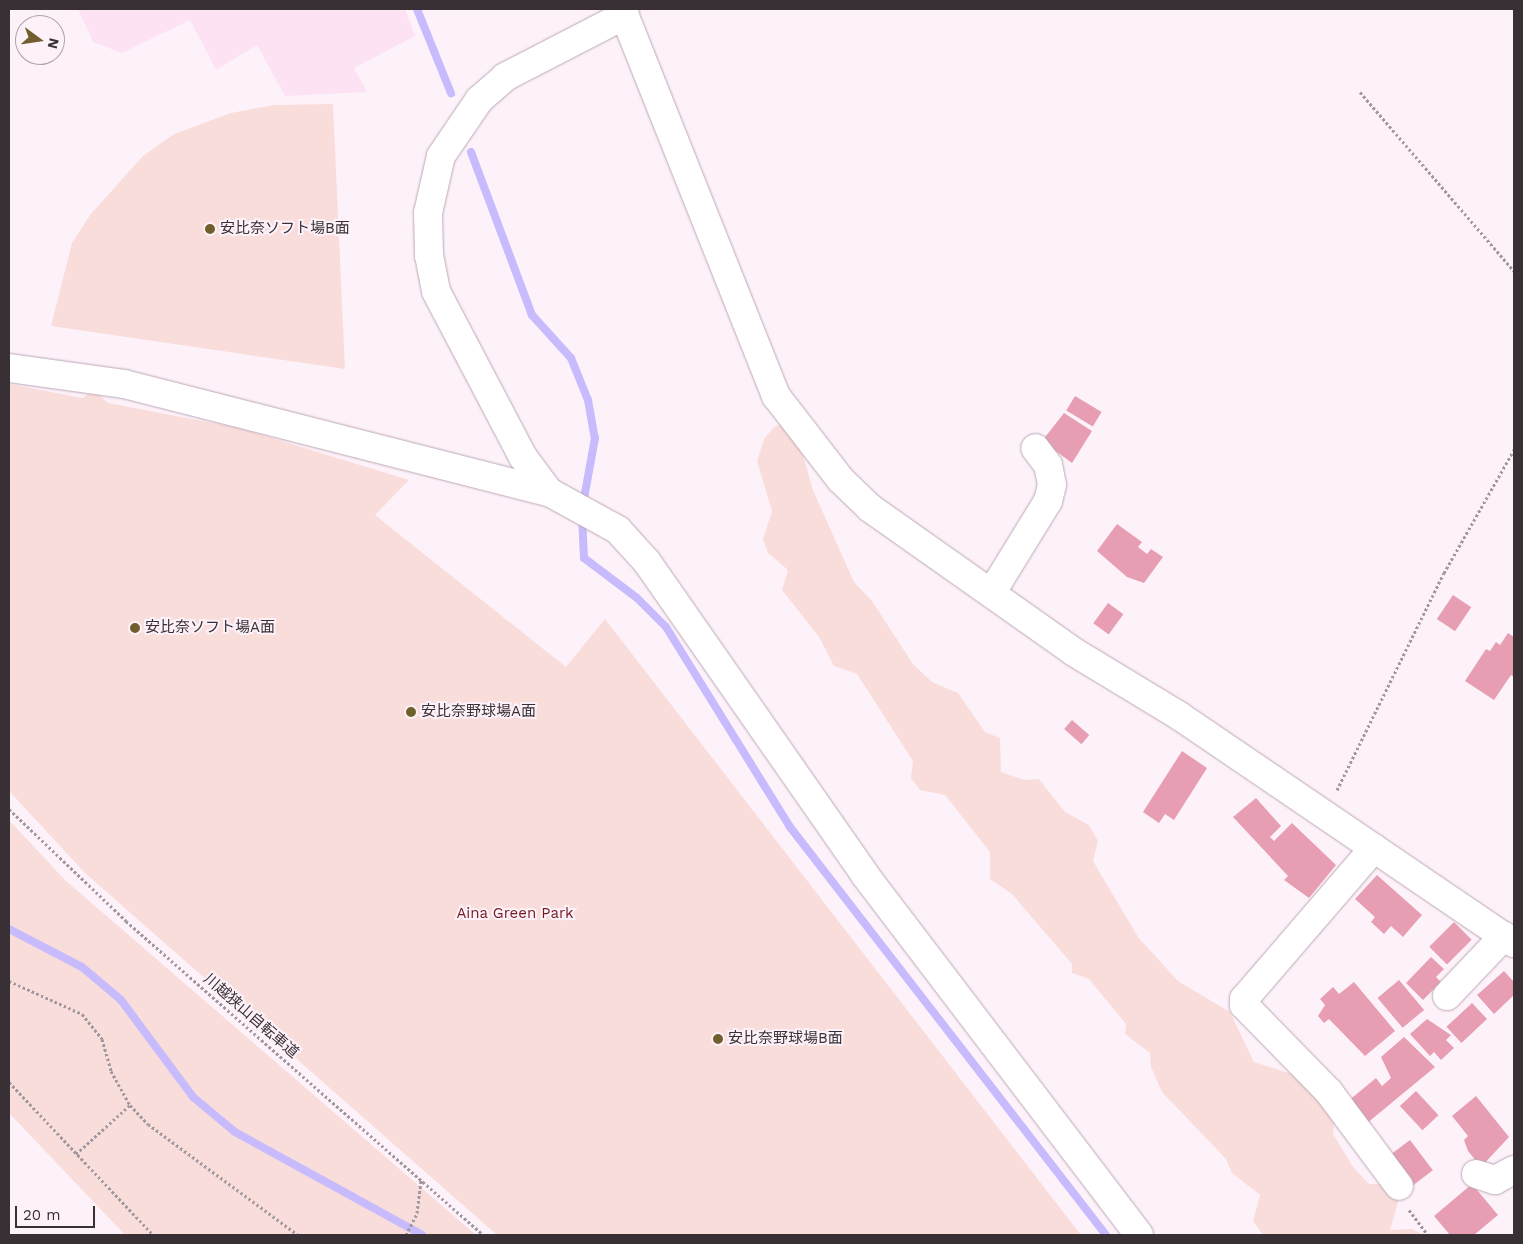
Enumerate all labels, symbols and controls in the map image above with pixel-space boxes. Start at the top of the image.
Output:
north arrow [15,15,65,65]
text: N [45,36,63,50]
place label: 安比奈ソフト場B面 [220,220,350,238]
marker: 安比奈ソフト場B面 [204,223,216,235]
place label: 安比奈ソフト場A面 [145,619,275,637]
marker: 安比奈ソフト場A面 [129,622,141,634]
place label: 安比奈野球場A面 [421,703,536,721]
marker: 安比奈野球場A面 [405,706,417,718]
park label: Aina Green Park [456,905,574,923]
street label: 川越狭山自転車道 [200,970,302,1062]
place label: 安比奈野球場B面 [728,1030,843,1048]
marker: 安比奈野球場B面 [712,1033,724,1045]
scale bar [18,1196,98,1228]
text: 20 m [23,1206,61,1224]

